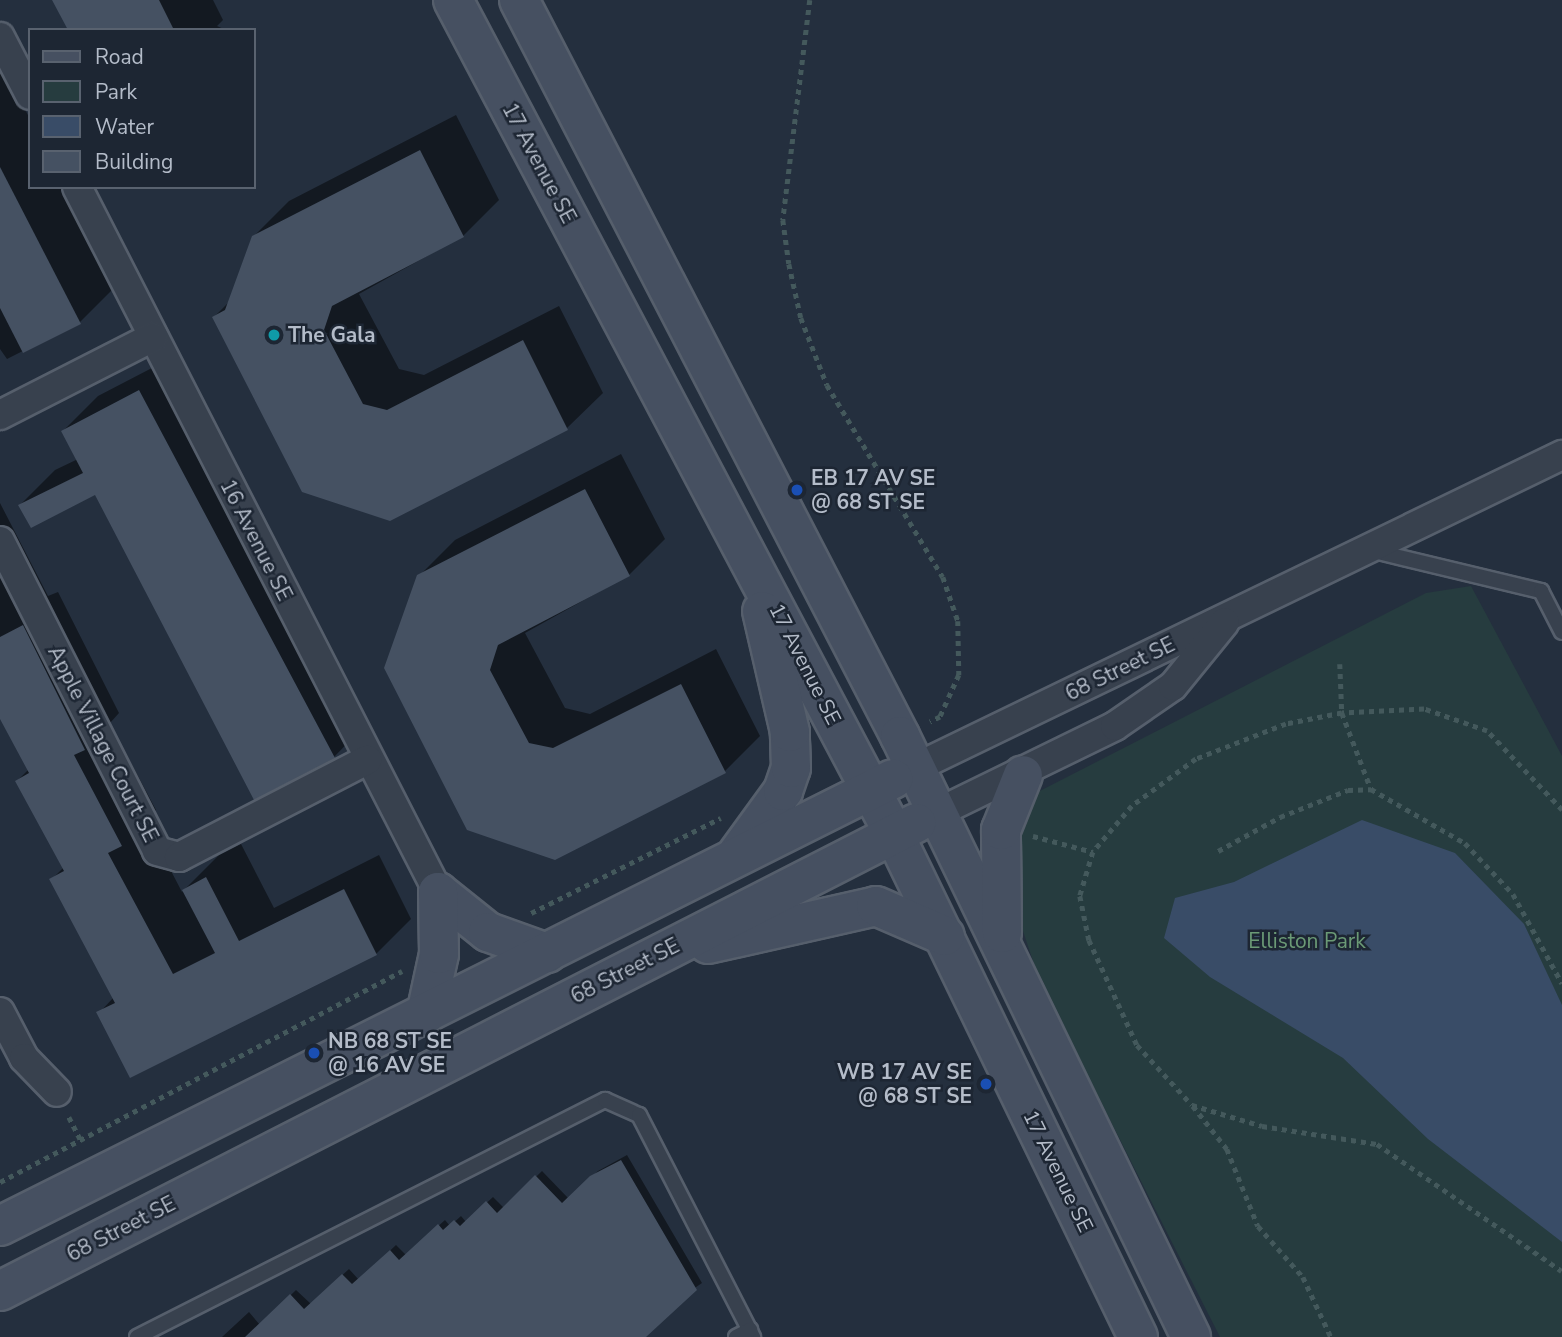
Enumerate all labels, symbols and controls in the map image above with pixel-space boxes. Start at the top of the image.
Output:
legend [28,28,256,189]
text: Road [95,43,144,71]
text: Park [95,78,137,106]
street label: 17 Avenue SE [497,99,581,227]
text: Water [95,113,154,141]
text: Building [95,148,173,176]
place label: The Gala [288,322,376,348]
marker: The Gala [266,327,282,343]
place label: EB 17 AV SE @ 68 ST SE [811,465,935,515]
street label: 16 Avenue SE [215,475,297,605]
marker: EB 17 AV SE @ 68 ST SE [789,482,805,498]
street label: 17 Avenue SE [764,599,846,729]
street label: 68 Street SE [1061,632,1179,706]
street label: Apple Village Court SE [42,642,164,846]
park label: Elliston Park [1248,928,1366,954]
street label: 68 Street SE [567,933,683,1009]
place label: NB 68 ST SE @ 16 AV SE [328,1028,452,1078]
marker: NB 68 ST SE @ 16 AV SE [306,1045,322,1061]
place label: WB 17 AV SE @ 68 ST SE [837,1059,972,1109]
marker: WB 17 AV SE @ 68 ST SE [978,1076,994,1092]
street label: 17 Avenue SE [1018,1106,1098,1236]
street label: 68 Street SE [63,1191,179,1267]

